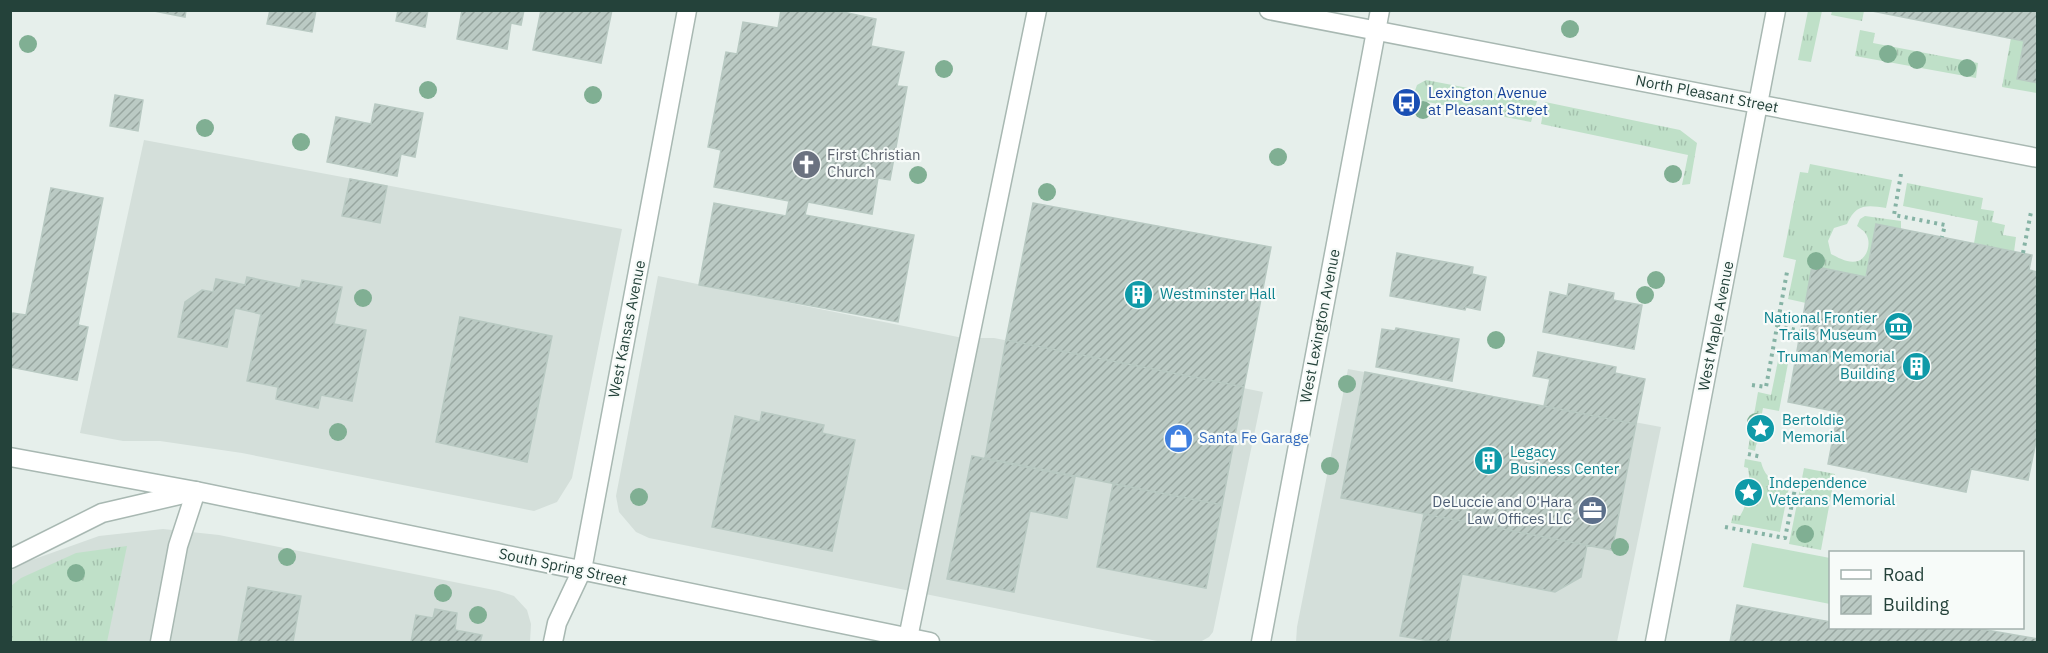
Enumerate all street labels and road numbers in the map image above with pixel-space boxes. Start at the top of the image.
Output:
street label: North Pleasant Street [1634,70,1780,117]
street label: West Lexington Avenue [1295,247,1344,404]
street label: West Kansas Avenue [604,259,649,399]
street label: West Maple Avenue [1694,259,1737,393]
street label: South Spring Street [497,544,629,589]

